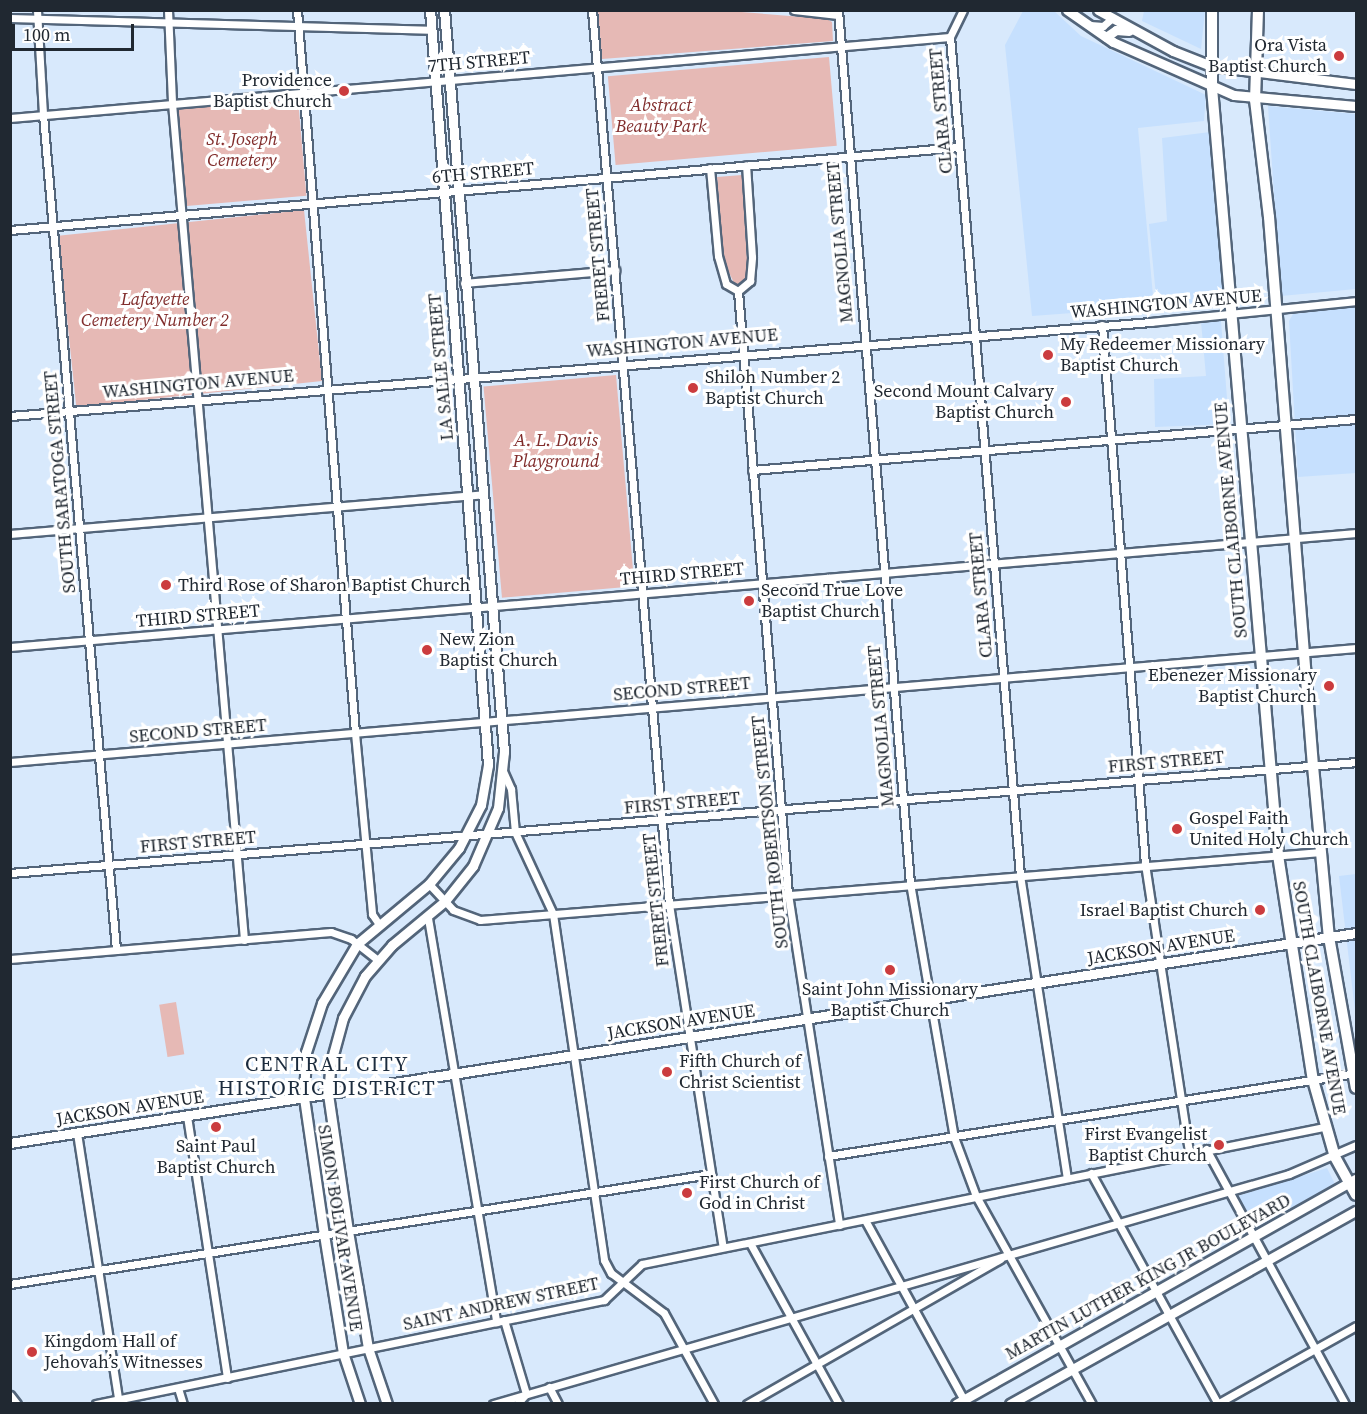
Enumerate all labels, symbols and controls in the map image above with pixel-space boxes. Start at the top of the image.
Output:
scale bar [15,12,136,50]
text: 100 m [23,22,70,47]
place label: Ora Vista Baptist Church [1208,35,1327,78]
street label: 7TH STREET [427,47,531,77]
street label: CLARA STREET [925,47,957,175]
marker: Ora Vista Baptist Church [1332,49,1346,63]
place label: Providence Baptist Church [213,70,332,112]
marker: Providence Baptist Church [337,84,351,98]
park label: Abstract Beauty Park [615,95,707,138]
park label: St. Joseph Cemetery [206,129,278,172]
street label: 6TH STREET [431,158,535,188]
street label: MAGNOLIA STREET [822,160,858,324]
street label: FRERET STREET [581,187,615,323]
street label: WASHINGTON AVENUE [1069,285,1263,323]
park label: Lafayette Cemetery Number 2 [81,289,229,332]
street label: LA SALLE STREET [424,293,458,441]
street label: WASHINGTON AVENUE [585,324,779,362]
place label: My Redeemer Missionary Baptist Church [1060,334,1265,376]
marker: My Redeemer Missionary Baptist Church [1041,348,1055,362]
street label: WASHINGTON AVENUE [101,365,295,403]
place label: Shiloh Number 2 Baptist Church [705,367,840,410]
street label: SOUTH SARATOGA STREET [40,370,80,594]
marker: Shiloh Number 2 Baptist Church [686,381,700,395]
place label: Second Mount Calvary Baptist Church [874,381,1054,424]
marker: Second Mount Calvary Baptist Church [1059,395,1073,409]
street label: SOUTH CLAIBORNE AVENUE [1210,401,1252,639]
park label: A. L. Davis Playground [513,430,599,472]
street label: CLARA STREET [965,531,997,659]
street label: THIRD STREET [619,558,745,590]
place label: Third Rose of Sharon Baptist Church [178,574,470,596]
marker: Third Rose of Sharon Baptist Church [159,578,173,592]
place label: Second True Love Baptist Church [761,580,904,622]
marker: Second True Love Baptist Church [742,594,756,608]
street label: THIRD STREET [135,600,261,632]
place label: New Zion Baptist Church [439,629,558,672]
marker: New Zion Baptist Church [420,643,434,657]
street label: MAGNOLIA STREET [863,644,899,808]
place label: Ebenezer Missionary Baptist Church [1148,665,1317,708]
street label: SECOND STREET [612,672,752,706]
marker: Ebenezer Missionary Baptist Church [1322,679,1336,693]
street label: SECOND STREET [128,714,268,748]
street label: SOUTH ROBERTSON STREET [747,714,793,950]
street label: FIRST STREET [1107,746,1225,778]
street label: FIRST STREET [623,787,741,819]
place label: Gospel Faith United Holy Church [1189,808,1349,850]
marker: Gospel Faith United Holy Church [1170,822,1184,836]
street label: FIRST STREET [139,826,257,858]
street label: FRERET STREET [638,832,674,968]
street label: SOUTH CLAIBORNE AVENUE [1288,879,1350,1117]
place label: Israel Baptist Church [1080,899,1248,921]
marker: Israel Baptist Church [1253,903,1267,917]
street label: JACKSON AVENUE [1086,925,1236,969]
marker: Saint John Missionary Baptist Church [883,963,897,977]
place label: Saint John Missionary Baptist Church [802,979,978,1022]
street label: JACKSON AVENUE [606,1000,756,1044]
district label: CENTRAL CITY HISTORIC DISTRICT [218,1051,436,1101]
place label: Fifth Church of Christ Scientist [679,1051,801,1094]
marker: Fifth Church of Christ Scientist [660,1065,674,1079]
street label: JACKSON AVENUE [55,1086,205,1130]
marker: Saint Paul Baptist Church [209,1120,223,1134]
street label: SIMON BOLIVAR AVENUE [313,1123,367,1333]
place label: First Evangelist Baptist Church [1084,1124,1207,1166]
place label: Saint Paul Baptist Church [157,1136,275,1178]
marker: First Evangelist Baptist Church [1212,1138,1226,1152]
place label: First Church of God in Christ [699,1172,820,1214]
marker: First Church of God in Christ [680,1186,694,1200]
street label: MARTIN LUTHER KING JR BOULEVARD [1002,1189,1294,1365]
street label: SAINT ANDREW STREET [401,1273,601,1335]
place label: Kingdom Hall of Jehovah’s Witnesses [44,1331,203,1374]
marker: Kingdom Hall of Jehovah’s Witnesses [25,1345,39,1359]

